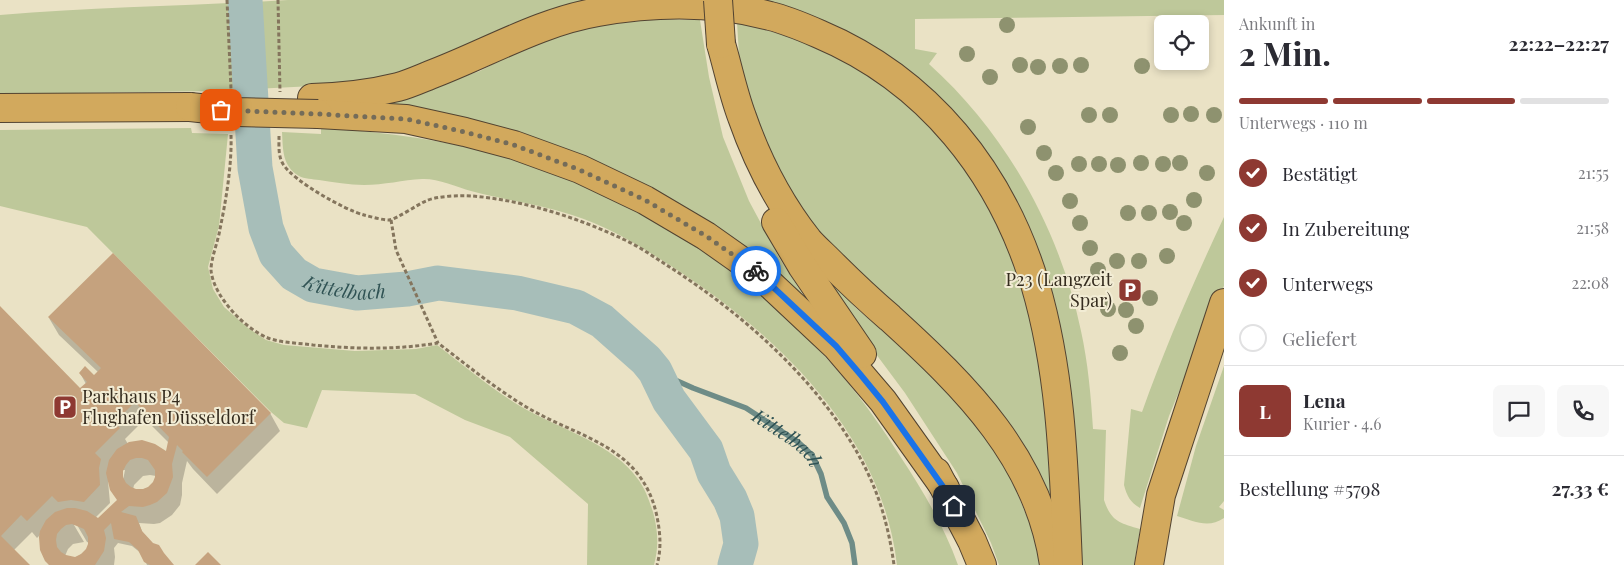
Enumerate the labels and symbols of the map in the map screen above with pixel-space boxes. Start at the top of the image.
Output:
pin [200,89,242,131]
courier [731,246,781,296]
place label: P23 (Langzeit Spar) [1005,267,1113,312]
water label: Kittelbach [298,268,386,305]
parking icon: P23 (Langzeit Spar) [1117,277,1143,303]
place label: Parkhaus P4 Flughafen Düsseldorf [82,384,257,429]
parking icon: Parkhaus P4 Flughafen Düsseldorf [52,394,78,420]
water label: Kittelbach [747,401,830,471]
pin [933,485,975,527]

